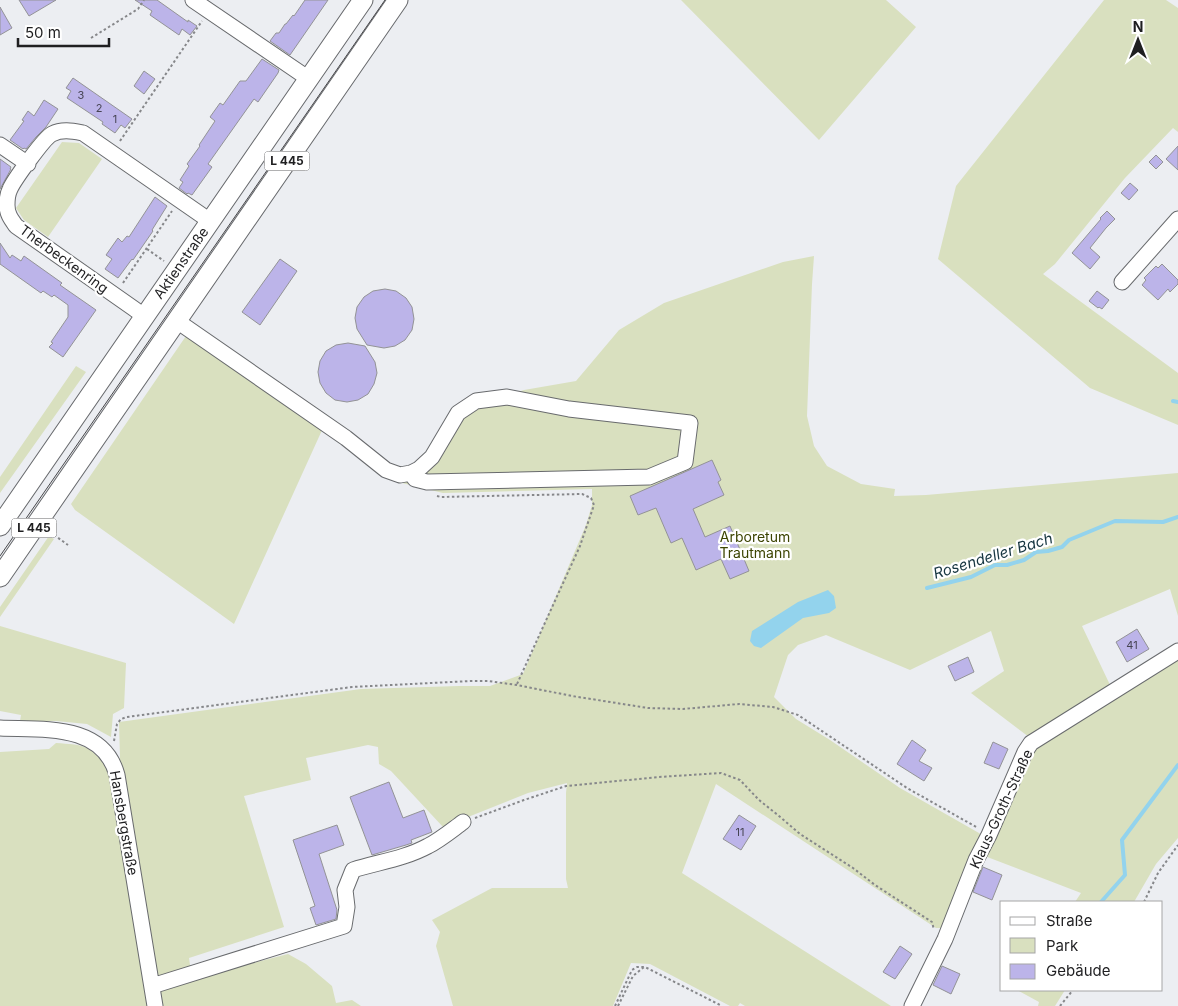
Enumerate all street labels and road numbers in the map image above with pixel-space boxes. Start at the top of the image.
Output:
road number: L 445 [264,152,310,170]
street label: Therbeckenring [17,221,112,296]
street label: Aktienstraße [150,224,212,302]
road number: L 445 [12,518,56,538]
street label: Klaus-Groth-Straße [965,747,1036,871]
street label: Hansbergstraße [107,769,142,877]

